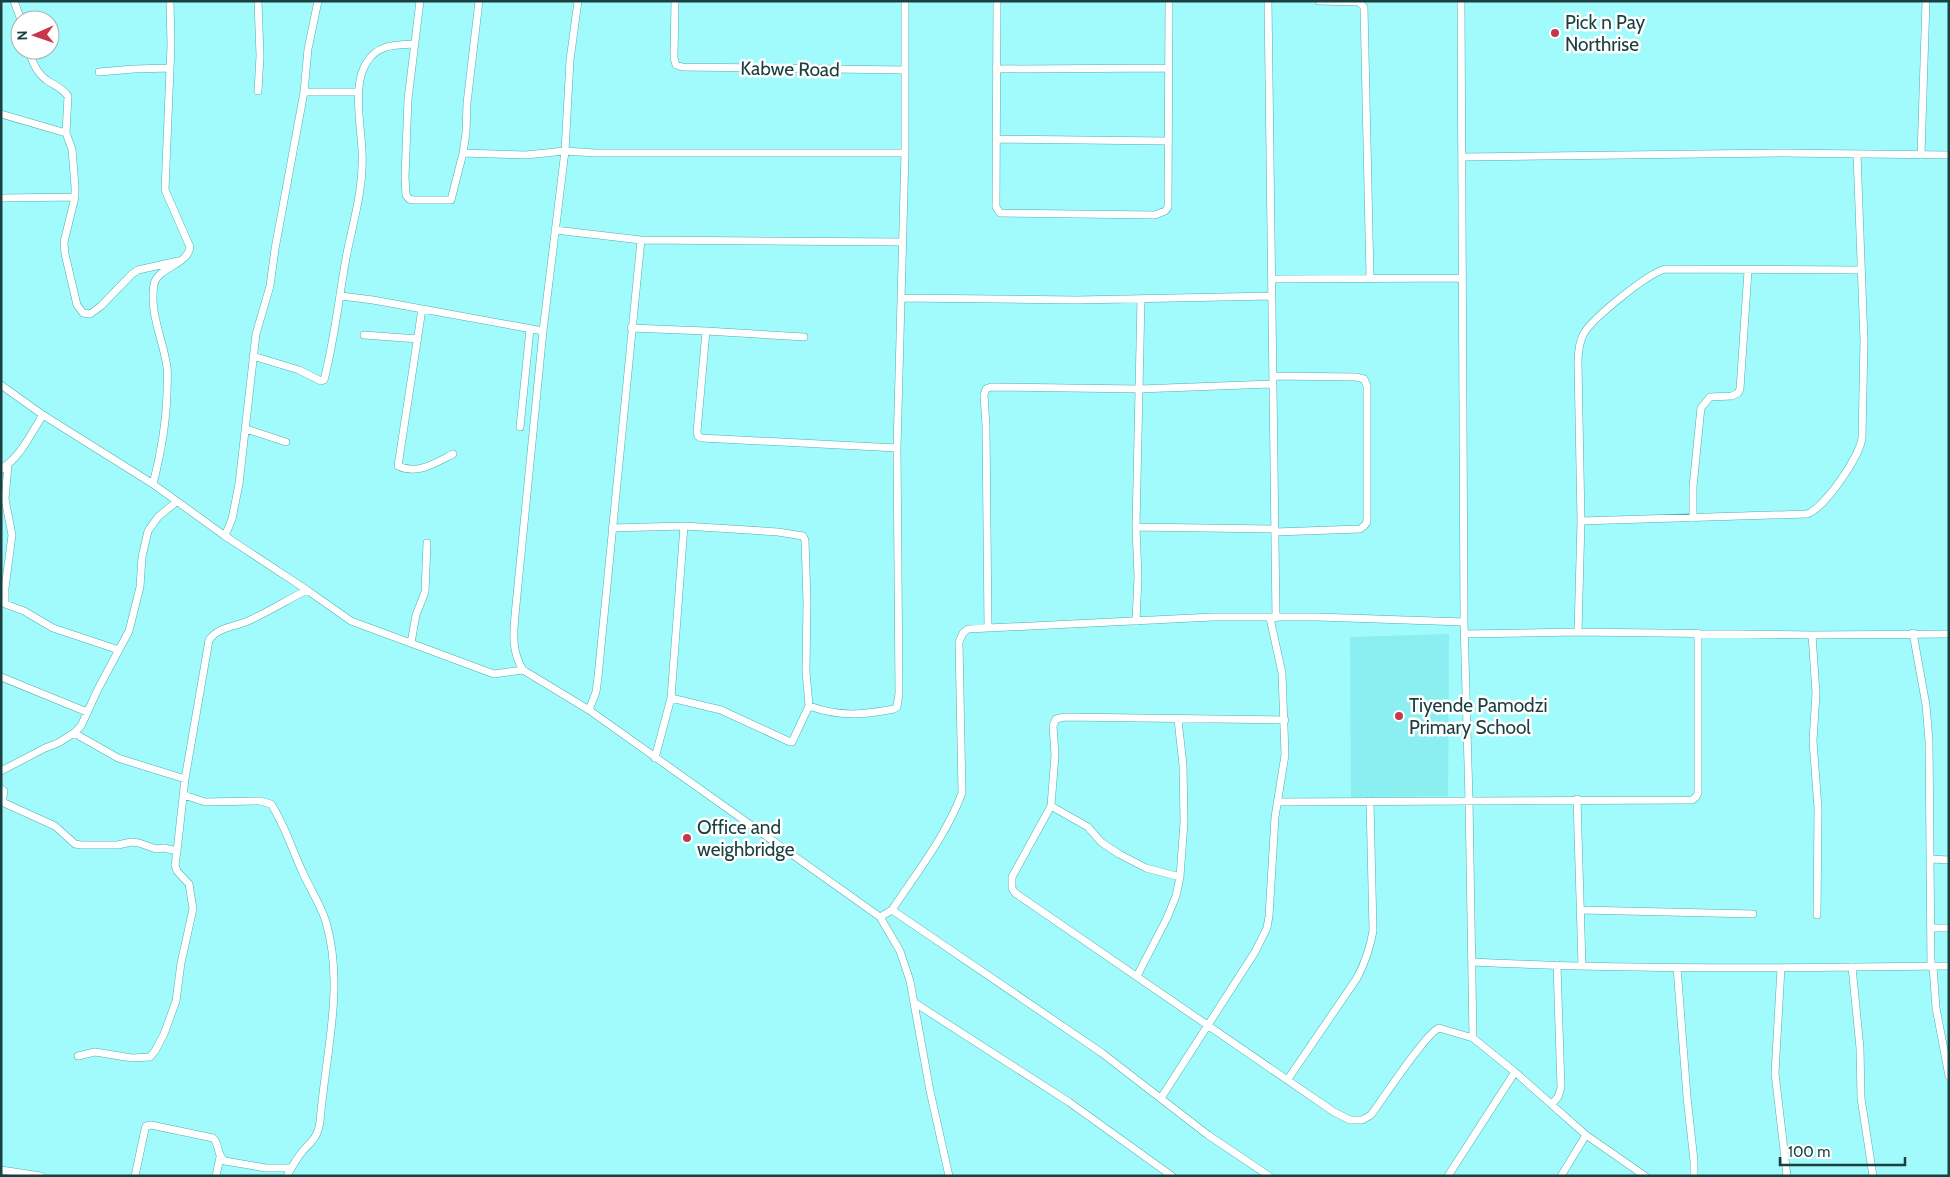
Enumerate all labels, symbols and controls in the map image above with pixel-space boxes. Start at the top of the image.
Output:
north arrow [10,10,60,60]
place label: Pick n Pay Northrise [1565,11,1645,56]
marker: Pick n Pay Northrise [1549,27,1561,39]
text: N [13,30,31,41]
street label: Kabwe Road [740,57,840,81]
place label: Tiyende Pamodzi Primary School [1409,694,1548,739]
marker: Tiyende Pamodzi Primary School [1393,710,1405,722]
place label: Office and weighbridge [697,816,795,861]
marker: Office and weighbridge [681,832,693,844]
scale bar [1780,1134,1905,1166]
text: 100 m [1788,1143,1830,1161]

